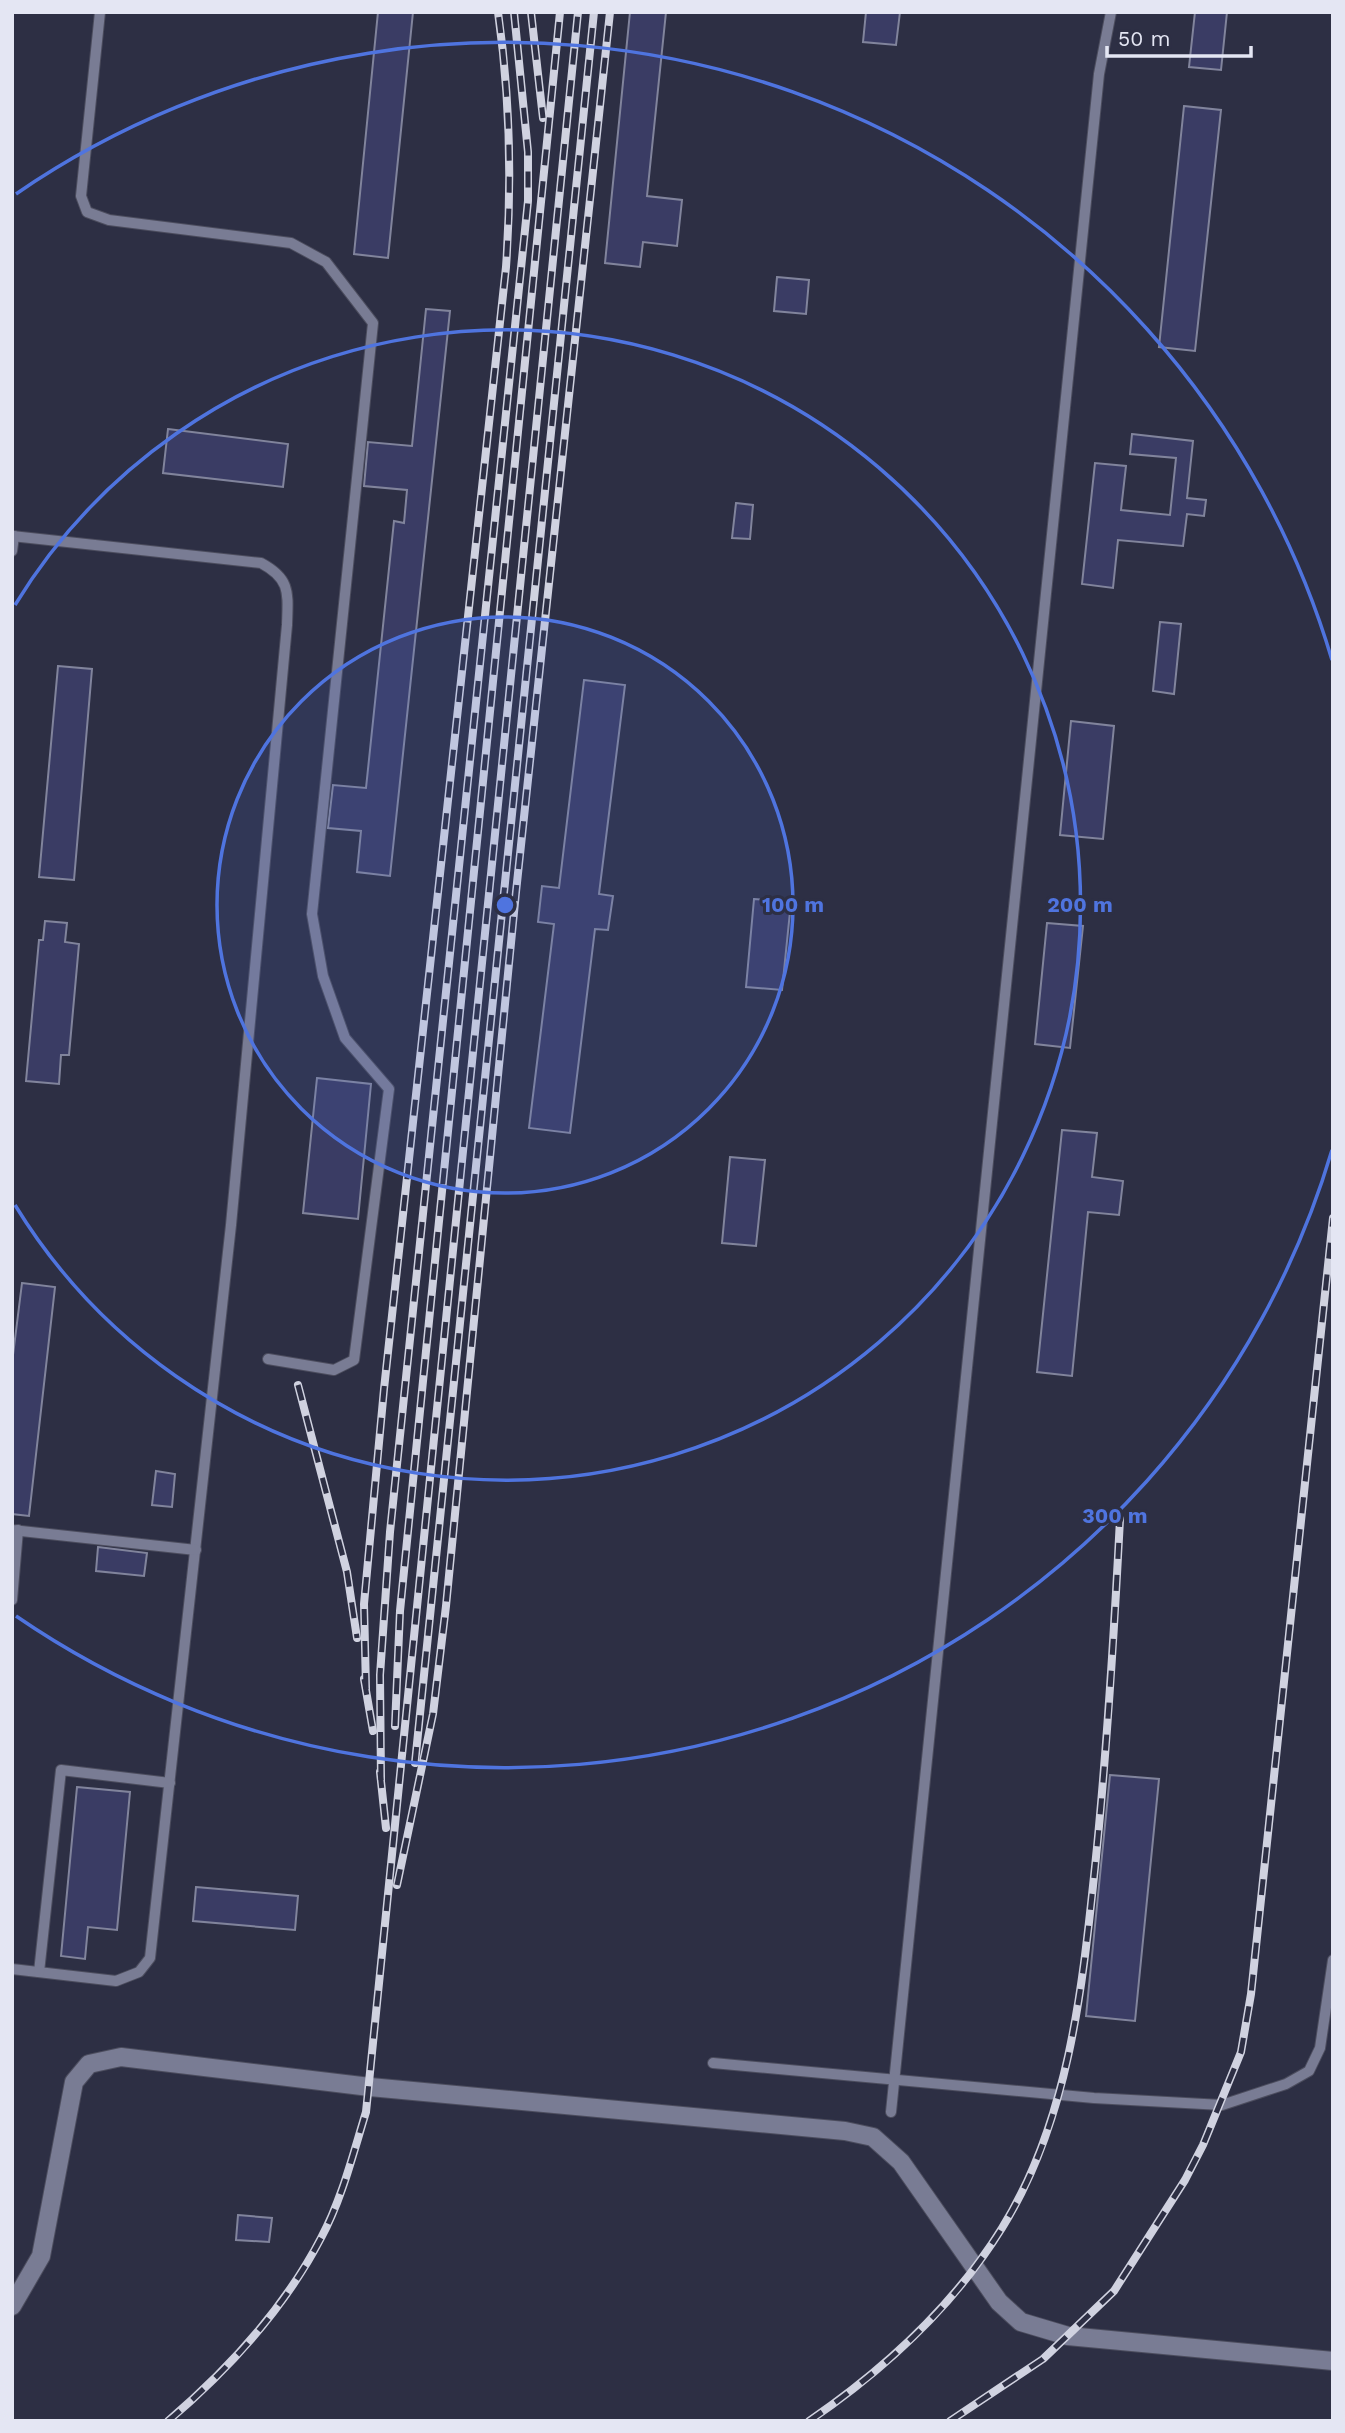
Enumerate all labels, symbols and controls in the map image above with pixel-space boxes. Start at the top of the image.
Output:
scale bar [1107,14,1250,58]
text: 50 m [1118,26,1170,51]
text: 100 m [762,892,824,917]
text: 200 m [1047,892,1113,917]
centre of rings [493,893,517,917]
text: 300 m [1082,1503,1148,1528]

